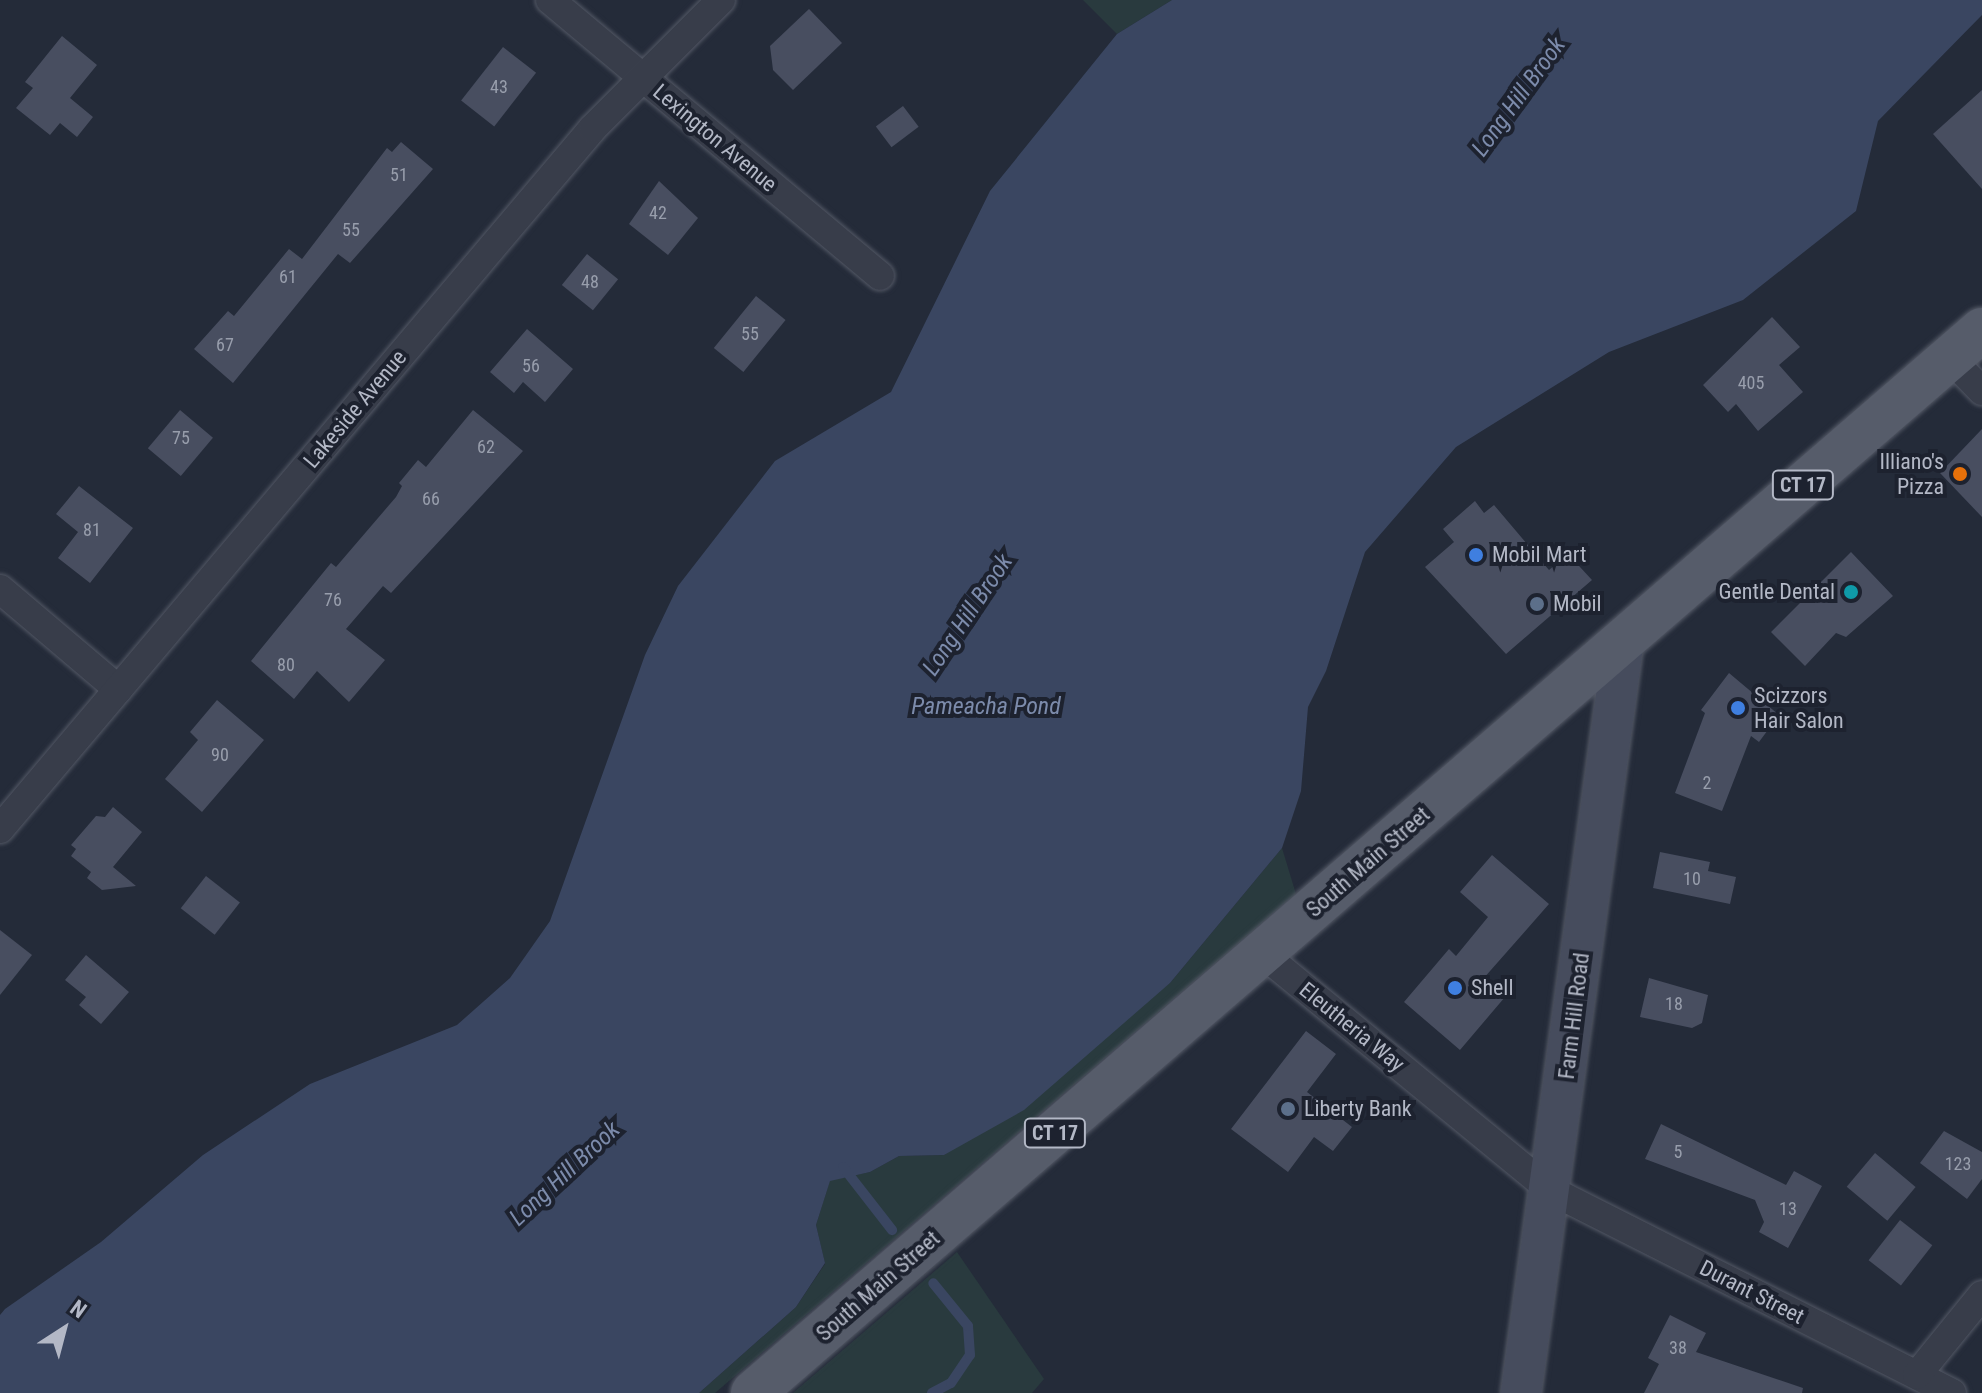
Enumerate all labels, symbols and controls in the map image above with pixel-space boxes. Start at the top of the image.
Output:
water label: Long Hill Brook [1466,32,1572,162]
house number: 43 [490,76,508,98]
street label: Lexington Avenue [648,79,782,197]
house number: 51 [390,164,408,186]
house number: 42 [649,202,667,224]
house number: 55 [342,219,360,241]
house number: 61 [279,266,297,288]
house number: 48 [581,271,599,293]
house number: 55 [741,323,759,345]
house number: 67 [216,334,234,356]
street label: Lakeside Avenue [298,345,412,473]
house number: 56 [522,355,540,377]
house number: 405 [1738,372,1764,394]
house number: 75 [172,427,190,449]
house number: 62 [477,436,495,458]
place label: Illiano's Pizza [1880,448,1944,500]
marker: Illiano's Pizza [1951,465,1969,483]
road number: CT 17 [1771,469,1835,501]
house number: 66 [422,488,440,510]
house number: 81 [83,519,101,541]
place label: Mobil Mart [1492,542,1587,568]
marker: Mobil Mart [1467,546,1485,564]
water label: Long Hill Brook [917,549,1019,681]
place label: Gentle Dental [1718,579,1835,605]
marker: Gentle Dental [1842,583,1860,601]
house number: 76 [324,589,342,611]
place label: Mobil [1553,591,1602,617]
marker: Mobil [1528,595,1546,613]
house number: 80 [277,654,295,676]
place label: Scizzors Hair Salon [1754,682,1844,734]
water label: Pameacha Pond [911,693,1061,721]
marker: Scizzors Hair Salon [1729,699,1747,717]
house number: 90 [211,744,229,766]
house number: 2 [1703,772,1711,794]
street label: South Main Street [1301,801,1435,923]
house number: 10 [1683,868,1701,890]
street label: Farm Hill Road [1553,951,1595,1081]
place label: Shell [1471,975,1513,1001]
street label: Eleutheria Way [1294,977,1410,1077]
marker: Shell [1446,979,1464,997]
house number: 18 [1665,993,1683,1015]
place label: Liberty Bank [1304,1096,1412,1122]
marker: Liberty Bank [1279,1100,1297,1118]
water label: Long Hill Brook [504,1116,626,1232]
road number: CT 17 [1023,1117,1087,1149]
house number: 5 [1674,1141,1682,1163]
house number: 123 [1945,1153,1971,1175]
house number: 13 [1779,1198,1797,1220]
street label: South Main Street [811,1225,945,1347]
street label: Durant Street [1695,1254,1809,1330]
north arrow [24,1289,104,1369]
text: N [66,1295,91,1323]
house number: 38 [1669,1337,1687,1359]

